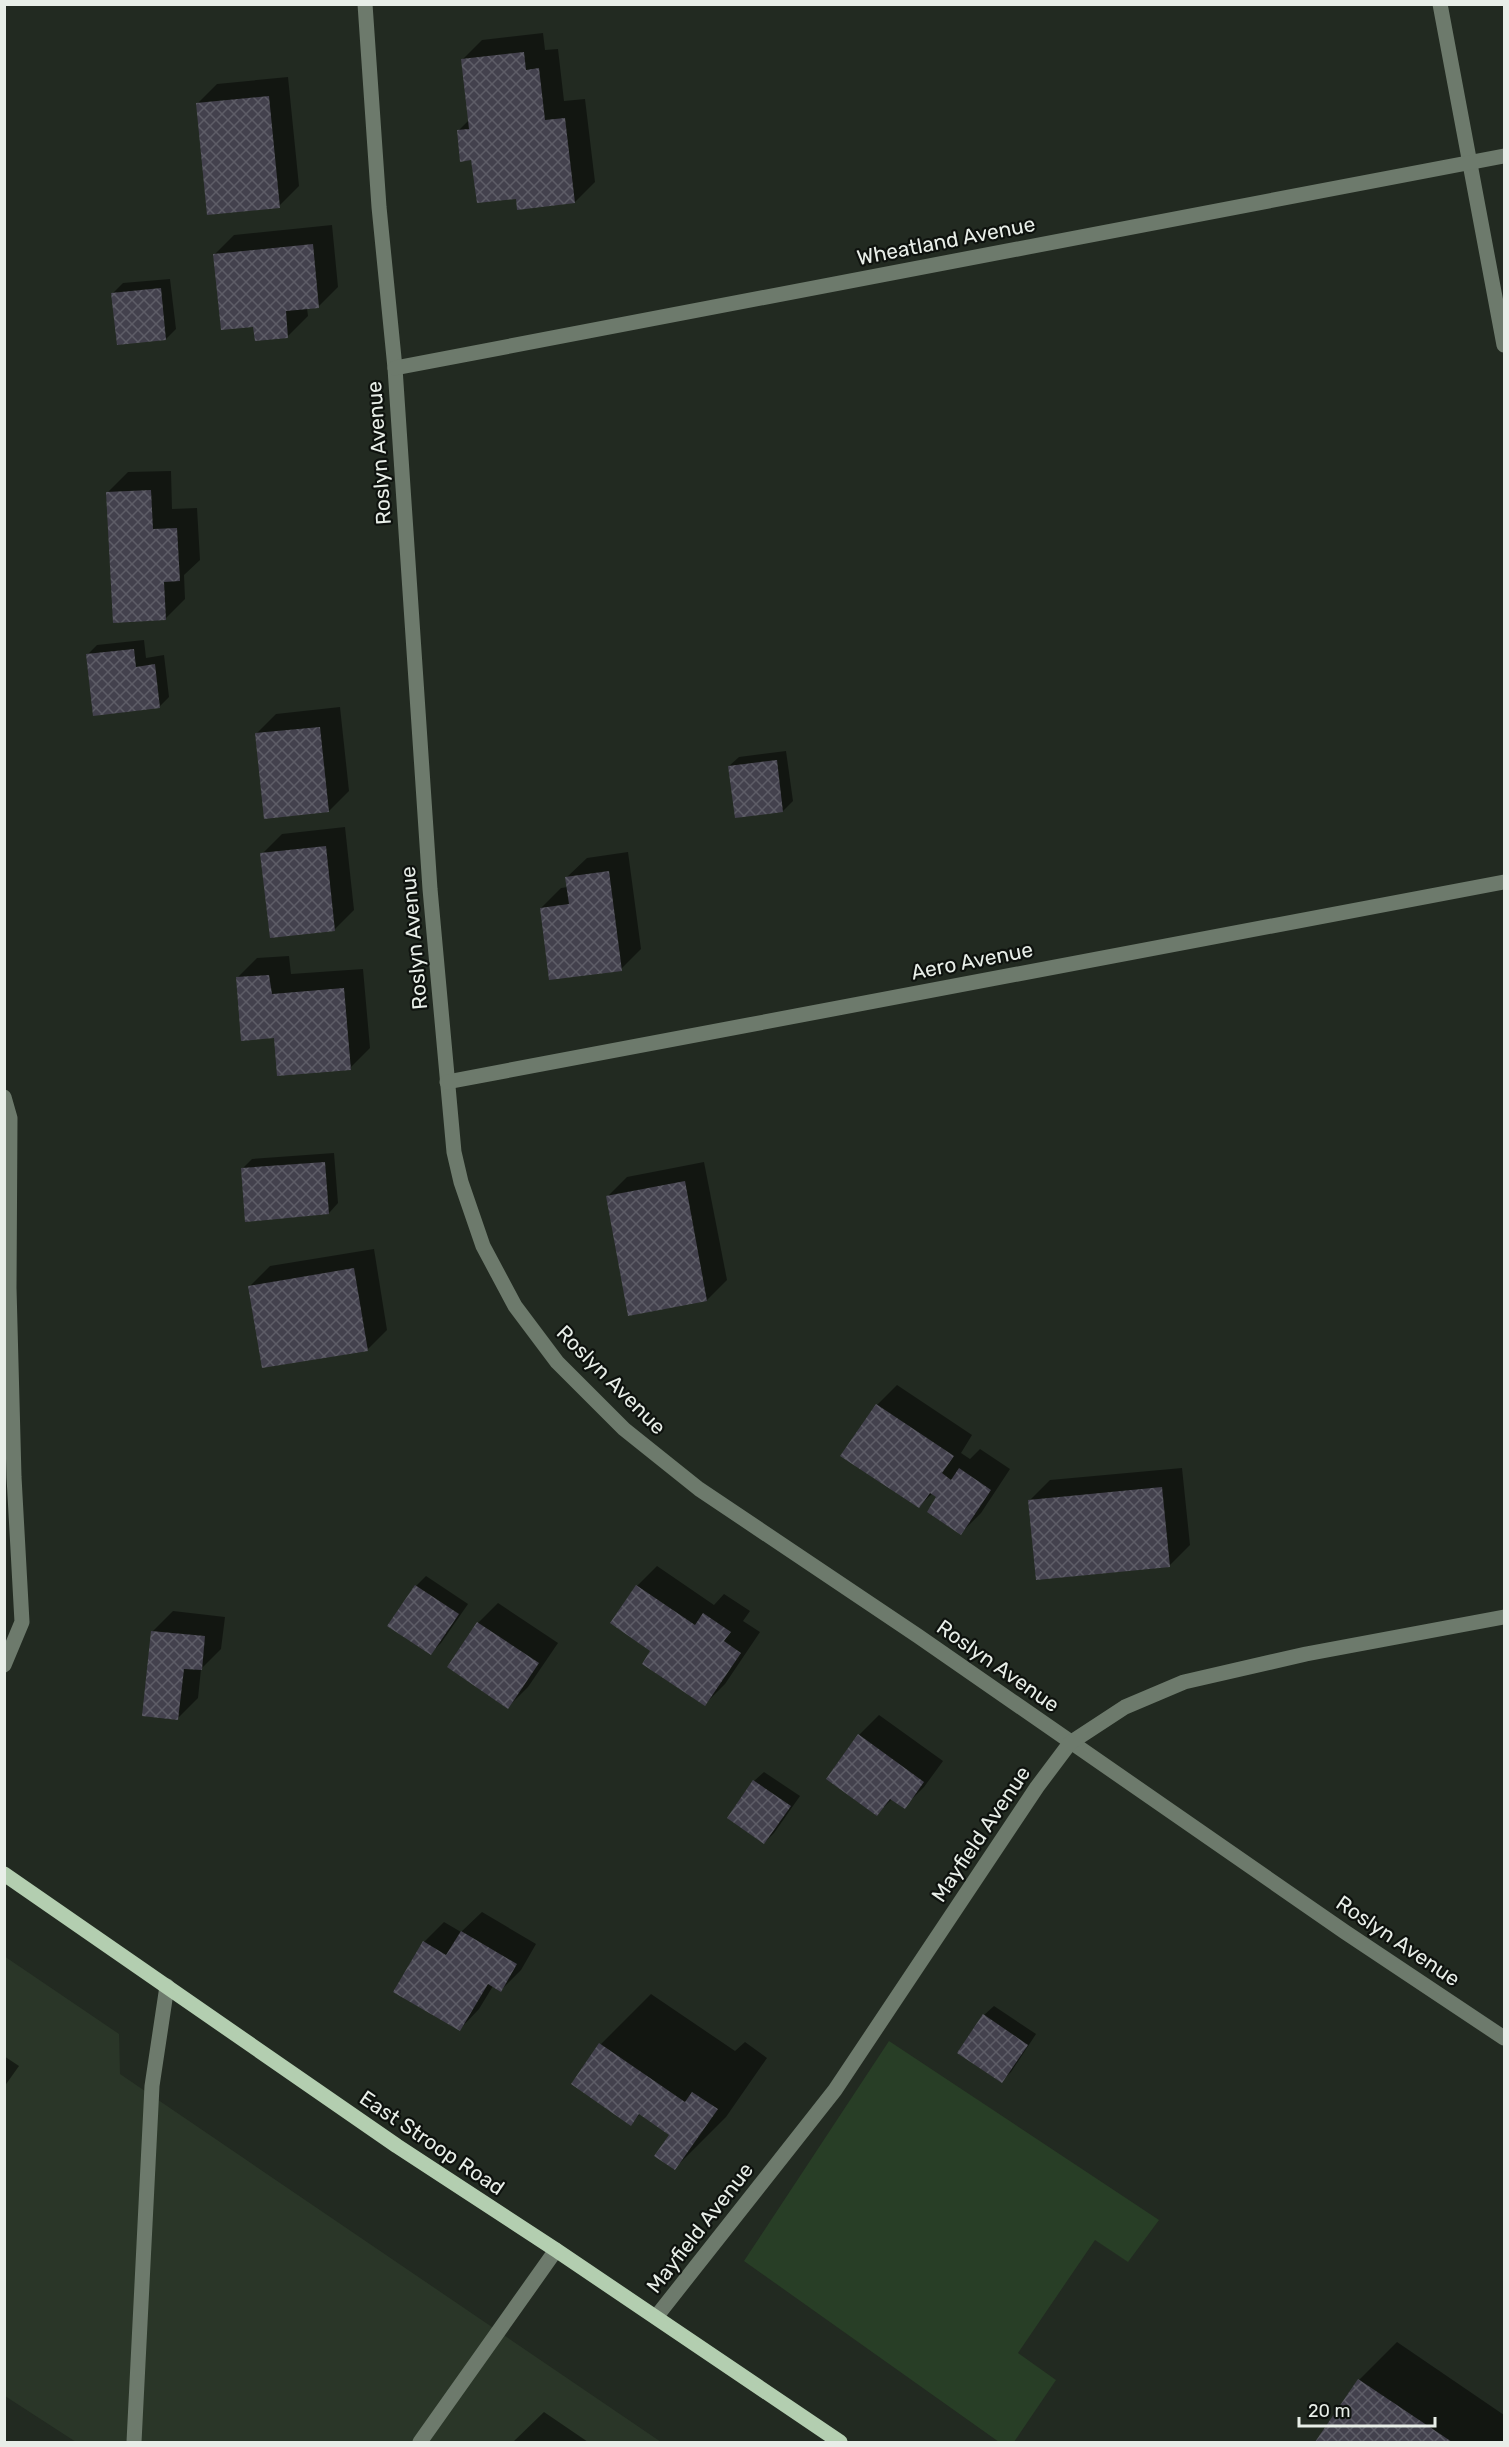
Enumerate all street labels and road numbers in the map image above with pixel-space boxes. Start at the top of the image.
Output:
street label: Wheatland Avenue [855,211,1037,270]
street label: Roslyn Avenue [361,380,396,526]
street label: Roslyn Avenue [395,865,432,1011]
street label: Aero Avenue [909,936,1035,985]
street label: Roslyn Avenue [552,1320,671,1439]
street label: Roslyn Avenue [932,1614,1064,1717]
street label: Mayfield Avenue [926,1761,1035,1906]
street label: Roslyn Avenue [1332,1890,1465,1991]
street label: East Stroop Road [355,2085,509,2200]
street label: Mayfield Avenue [641,2157,758,2298]

